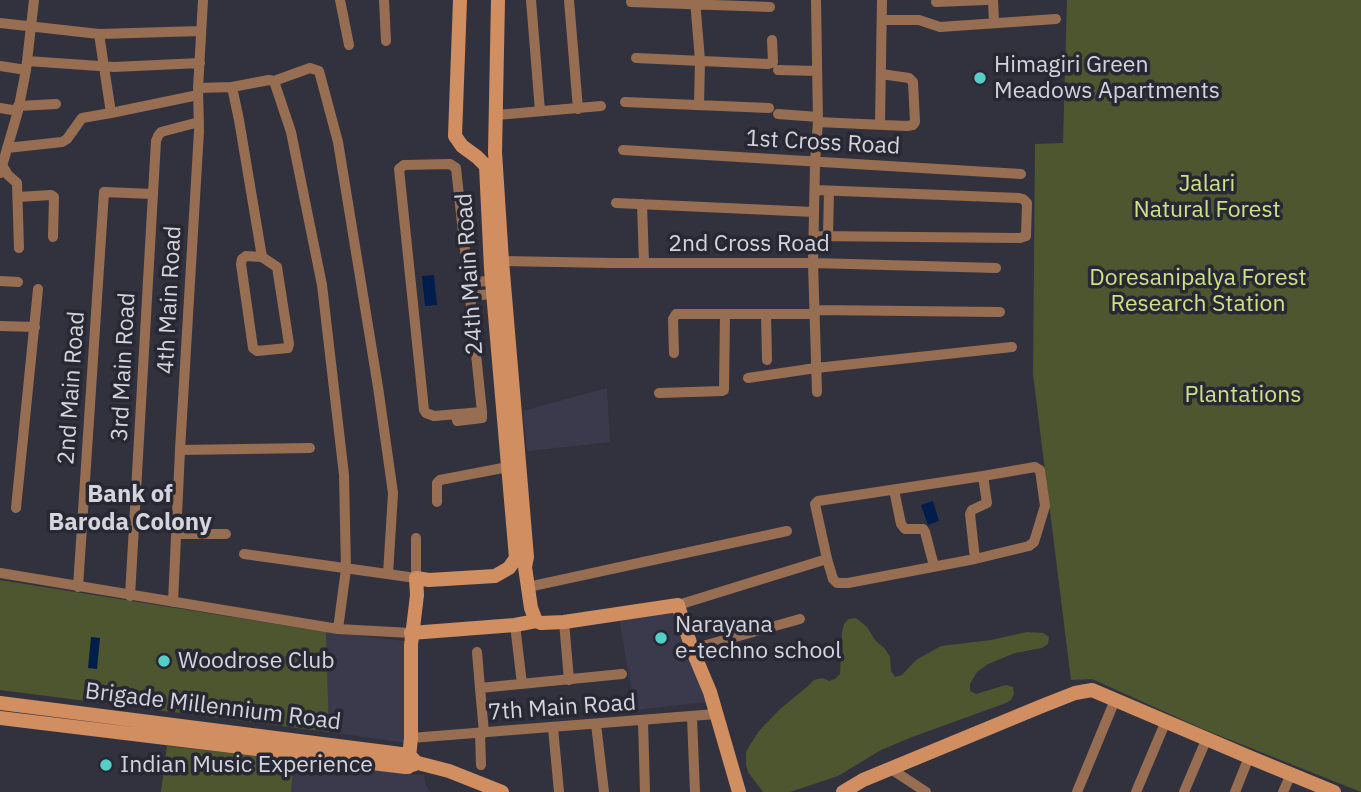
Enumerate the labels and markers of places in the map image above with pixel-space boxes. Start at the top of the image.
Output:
place label: Himagiri Green Meadows Apartments [994,51,1220,105]
marker: Himagiri Green Meadows Apartments [972,70,988,86]
place label: Narayana e-techno school [675,611,841,665]
marker: Narayana e-techno school [653,630,669,646]
place label: Woodrose Club [178,647,335,675]
marker: Woodrose Club [156,653,172,669]
place label: Indian Music Experience [120,751,373,779]
marker: Indian Music Experience [98,757,114,773]

